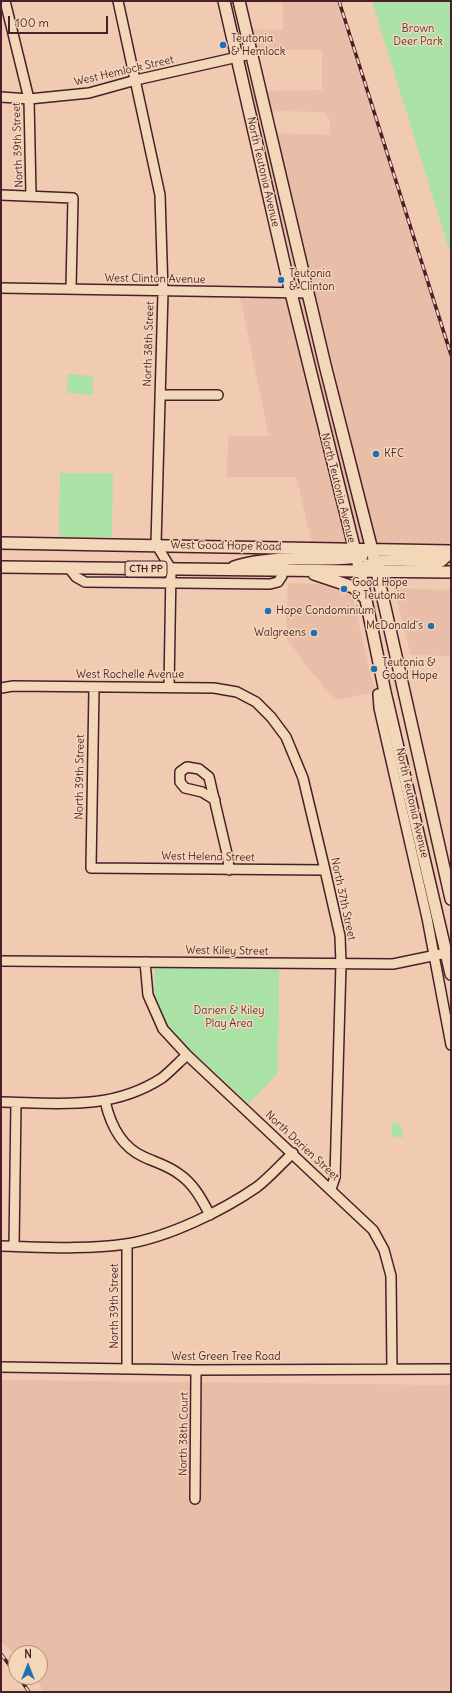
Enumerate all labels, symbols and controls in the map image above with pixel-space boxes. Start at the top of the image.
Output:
scale bar [10,8,110,34]
text: 100 m [15,15,49,30]
park label: Brown Deer Park [393,22,443,48]
place label: Teutonia & Hemlock [231,32,285,58]
marker: Teutonia & Hemlock [218,40,228,50]
street label: West Hemlock Street [73,53,175,89]
street label: North 39th Street [10,102,26,188]
street label: North Teutonia Avenue [244,116,282,228]
place label: Teutonia & Clinton [289,267,335,293]
street label: West Clinton Avenue [104,272,206,286]
marker: Teutonia & Clinton [276,275,286,285]
street label: North 38th Street [141,301,157,387]
street label: North Teutonia Avenue [318,432,358,544]
place label: KFC [384,447,404,461]
marker: KFC [371,449,381,459]
street label: West Good Hope Road [170,538,282,554]
road number: CTH PP [125,561,167,577]
place label: Good Hope & Teutonia [352,576,408,602]
marker: Good Hope & Teutonia [339,584,349,594]
place label: Hope Condominium [276,604,374,618]
marker: Hope Condominium [263,606,273,616]
place label: McDonald's [366,619,423,633]
marker: McDonald's [426,621,436,631]
place label: Walgreens [254,626,306,640]
marker: Walgreens [309,628,319,638]
place label: Teutonia & Good Hope [382,656,438,682]
marker: Teutonia & Good Hope [369,664,379,674]
street label: West Rochelle Avenue [76,668,184,682]
street label: North 39th Street [73,734,87,820]
street label: North Teutonia Avenue [393,747,431,859]
street label: West Helena Street [161,850,255,864]
street label: North 37th Street [328,856,358,942]
street label: West Kiley Street [186,944,268,958]
park label: Darien & Kiley Play Area [194,1004,264,1030]
street label: North Darien Street [262,1108,342,1184]
street label: North 39th Street [108,1263,122,1349]
street label: West Green Tree Road [171,1350,281,1364]
street label: North 38th Court [177,1392,191,1476]
north arrow [8,1645,48,1685]
text: N [24,1647,32,1661]

